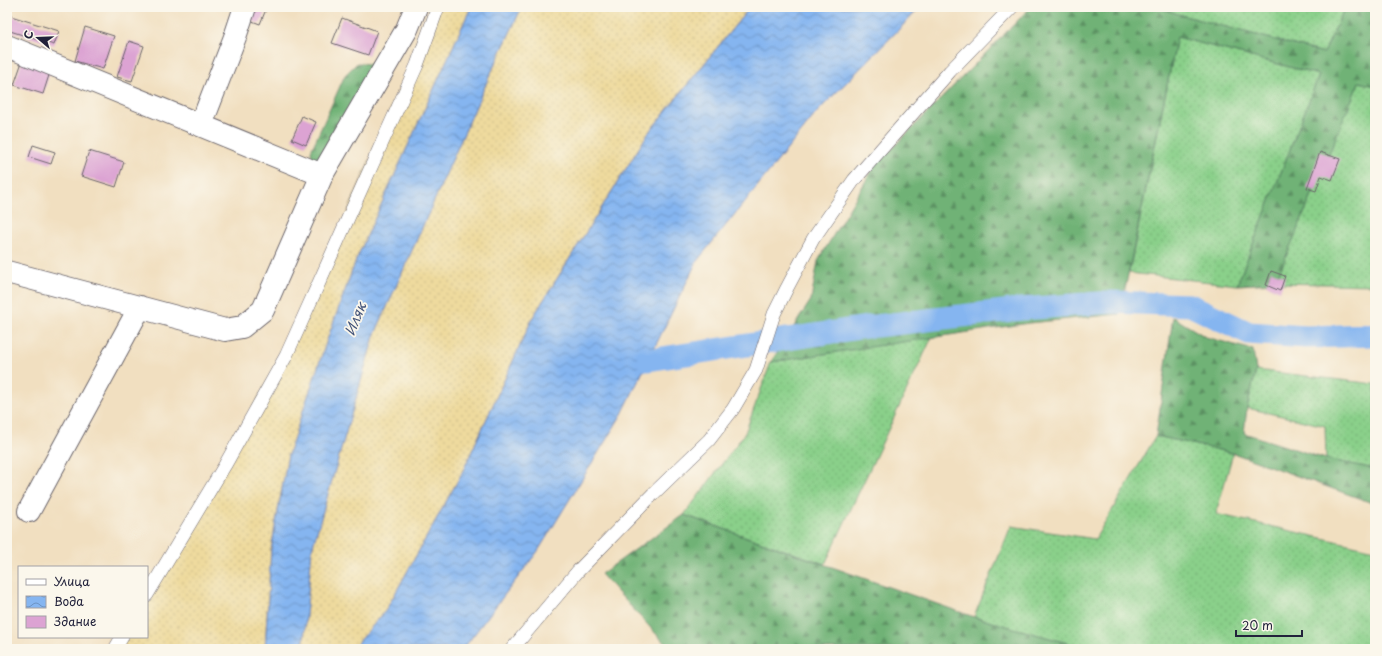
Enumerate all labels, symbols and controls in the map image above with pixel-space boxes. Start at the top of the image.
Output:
north arrow [18,18,58,58]
text: С [19,28,37,41]
water label: Иляк [339,298,372,339]
legend [18,566,148,638]
text: Улица [54,572,90,590]
text: Вода [54,592,84,610]
text: Здание [54,612,96,630]
scale bar [1236,612,1302,638]
text: 20 m [1242,616,1273,634]

